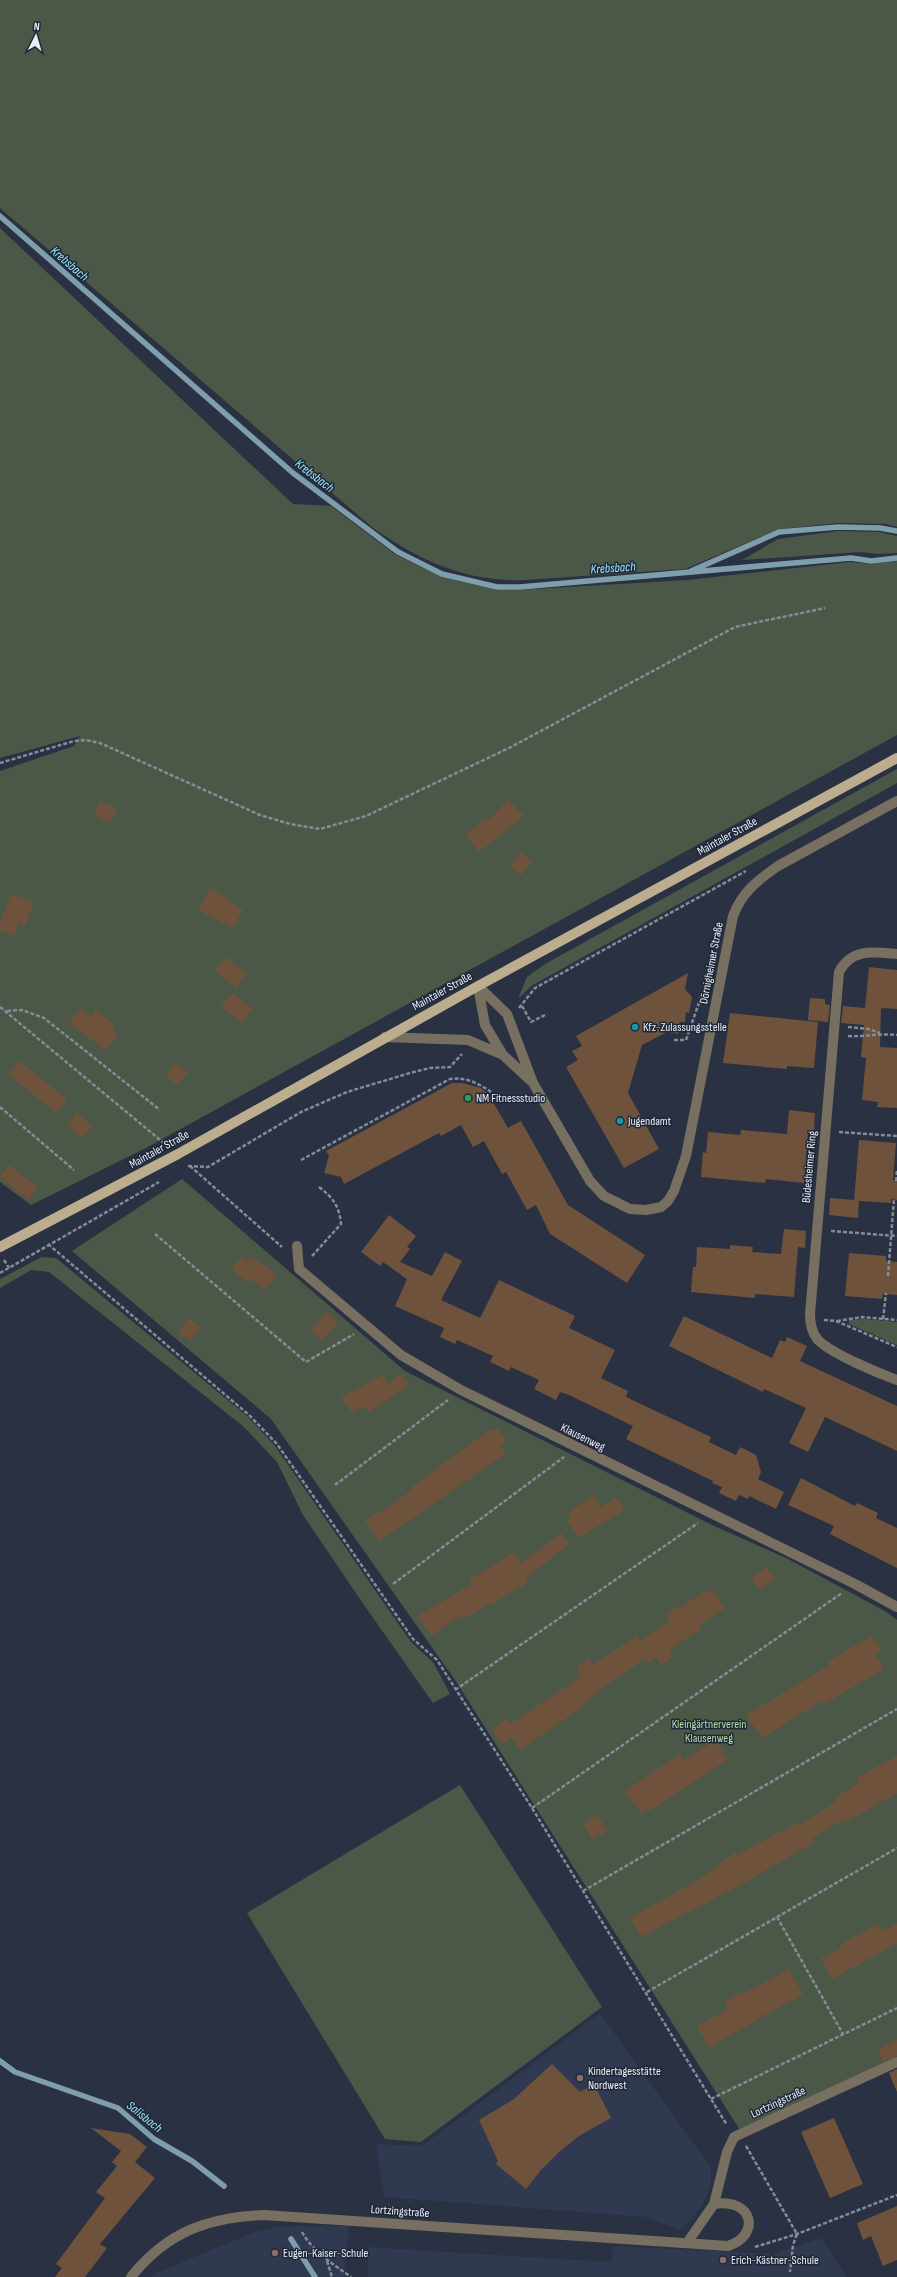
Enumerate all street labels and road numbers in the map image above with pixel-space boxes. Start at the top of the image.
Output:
street label: Maintaler Straße [695,814,760,859]
street label: Dörnigheimer Straße [696,921,727,1005]
street label: Maintaler Straße [410,969,475,1014]
street label: Maintaler Straße [127,1127,192,1172]
street label: Büdesheimer Ring [799,1130,820,1204]
street label: Klausenweg [558,1420,608,1455]
street label: Lortzingstraße [748,2083,808,2122]
street label: Lortzingstraße [370,2202,430,2221]

